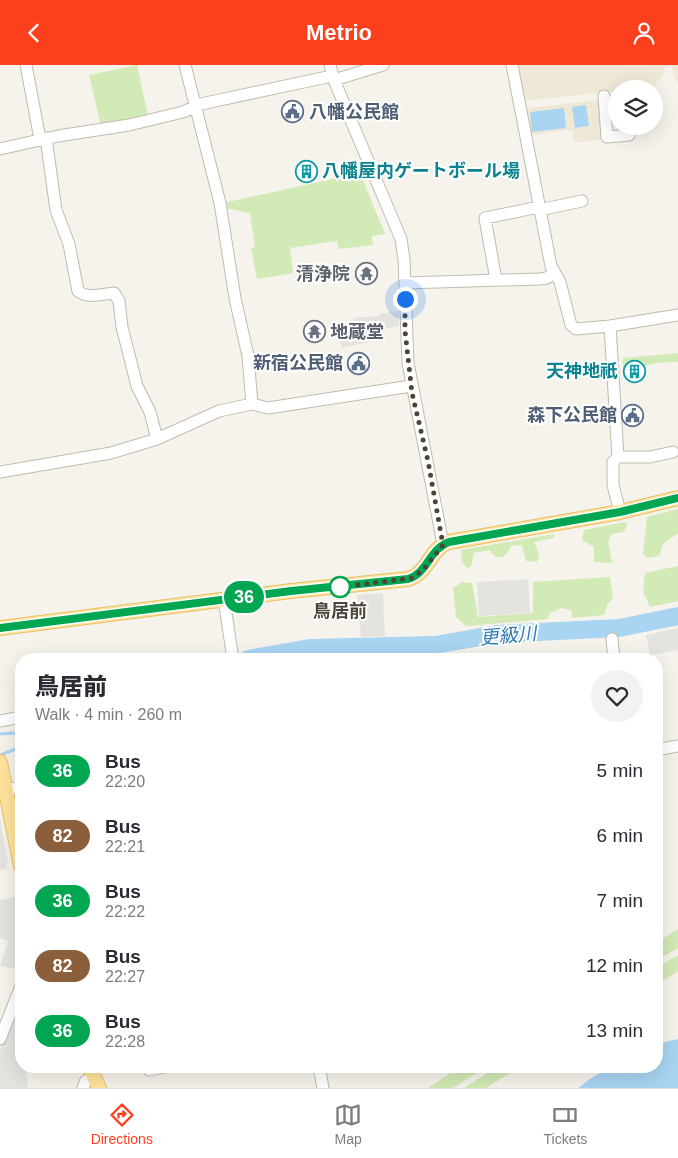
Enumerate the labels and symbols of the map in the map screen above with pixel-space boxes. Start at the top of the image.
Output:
public building icon: 八幡公民館 [281,100,305,124]
place label: 八幡公民館 [309,102,399,122]
building icon: 八幡屋内ゲートボール場 [294,159,318,183]
place label: 八幡屋内ゲートボール場 [322,161,520,181]
temple icon: 清浄院 [354,262,378,286]
place label: 清浄院 [296,264,350,284]
your location [393,287,418,312]
temple icon: 地蔵堂 [302,320,326,344]
place label: 地蔵堂 [330,322,384,342]
public building icon: 新宿公民館 [347,351,371,375]
place label: 新宿公民館 [253,353,343,373]
building icon: 天神地祇 [622,359,646,383]
place label: 天神地祇 [546,361,618,381]
public building icon: 森下公民館 [621,403,645,427]
place label: 森下公民館 [527,405,617,425]
marker: 鳥居前 [329,576,351,598]
line badge: 36 [222,581,266,613]
place label: 鳥居前 [313,601,367,621]
water label: 更級川 [479,622,539,648]

